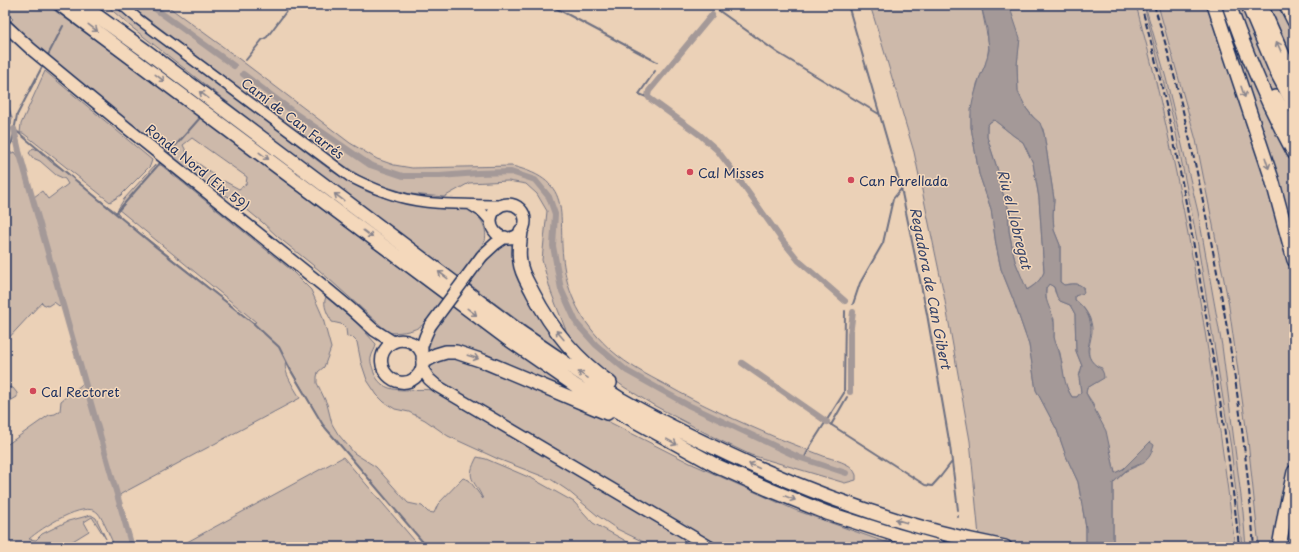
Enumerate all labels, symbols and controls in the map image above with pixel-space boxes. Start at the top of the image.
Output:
one-way arrow [87,24,98,32]
one-way arrow [1275,41,1282,53]
street label: Camí de Can Farrés [237,73,349,163]
one-way arrow [154,74,165,82]
one-way arrow [1240,85,1247,98]
one-way arrow [199,91,210,99]
street label: Ronda Nord (Eix 59) [142,119,254,215]
one-way arrow [258,152,269,160]
one-way arrow [1264,156,1271,169]
place label: Cal Misses [698,163,764,182]
marker: Cal Misses [685,167,695,177]
water label: Riu el Llobregat [993,167,1038,273]
place label: Can Parellada [859,171,949,190]
marker: Can Parellada [846,175,856,185]
one-way arrow [334,193,345,201]
water label: Regadora de Can Gibert [905,205,957,373]
one-way arrow [362,230,373,238]
one-way arrow [438,271,449,279]
one-way arrow [466,308,477,316]
one-way arrow [556,330,565,341]
one-way arrow [466,354,479,361]
one-way arrow [578,371,589,379]
place label: Cal Rectoret [41,382,119,401]
marker: Cal Rectoret [28,386,38,396]
one-way arrow [666,439,678,446]
one-way arrow [748,462,760,469]
one-way arrow [783,494,795,502]
one-way arrow [895,517,908,524]

